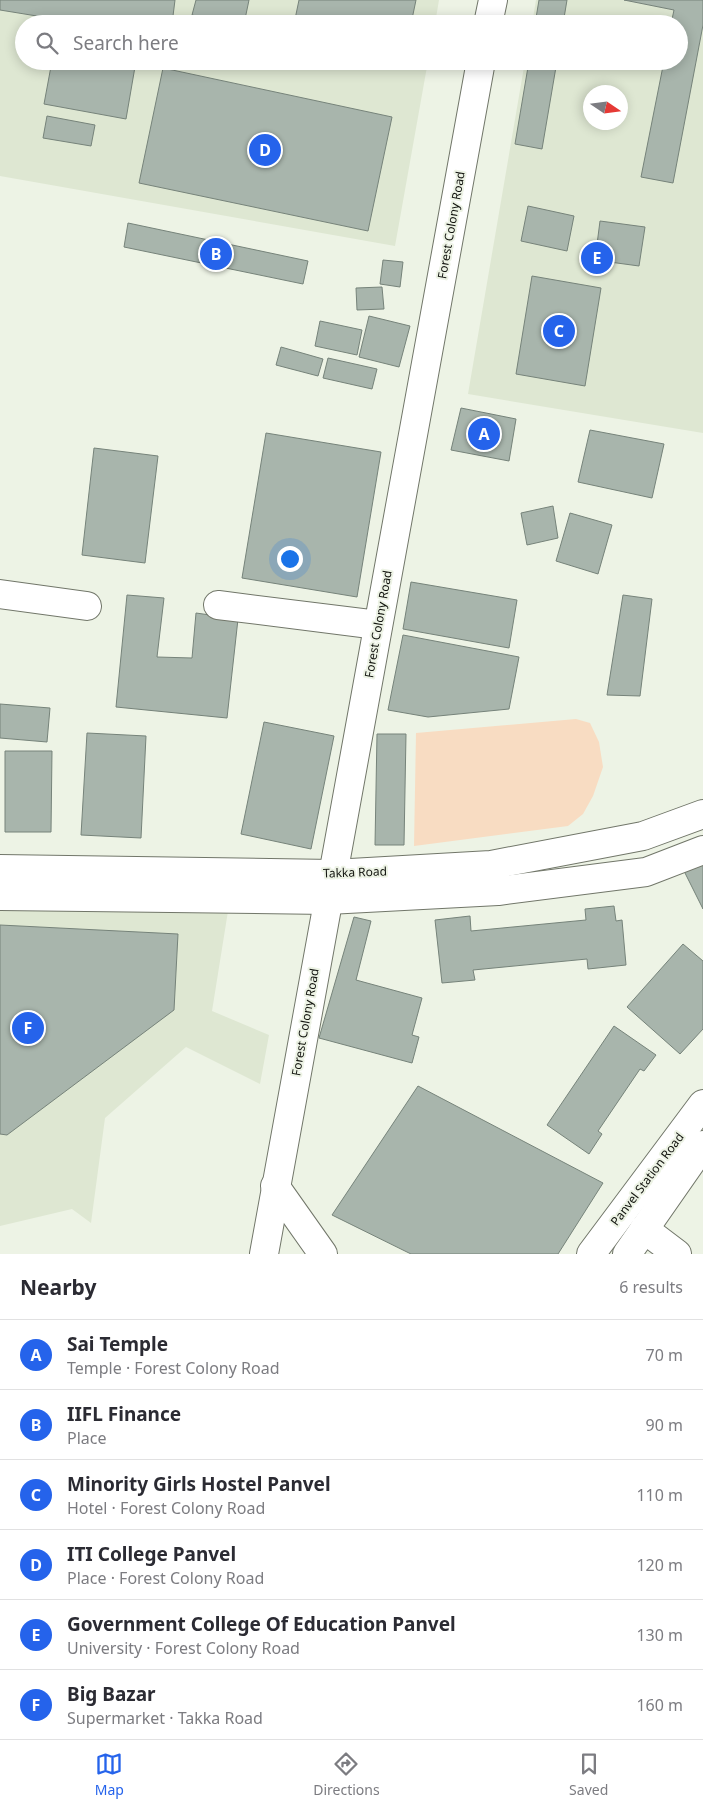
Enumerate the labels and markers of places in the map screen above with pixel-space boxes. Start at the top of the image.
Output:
pin: D [249,131,281,169]
pin: B [200,235,232,273]
pin: E [581,239,613,277]
pin: C [543,312,575,350]
pin: A [468,415,500,453]
pin: F [12,1009,44,1047]

